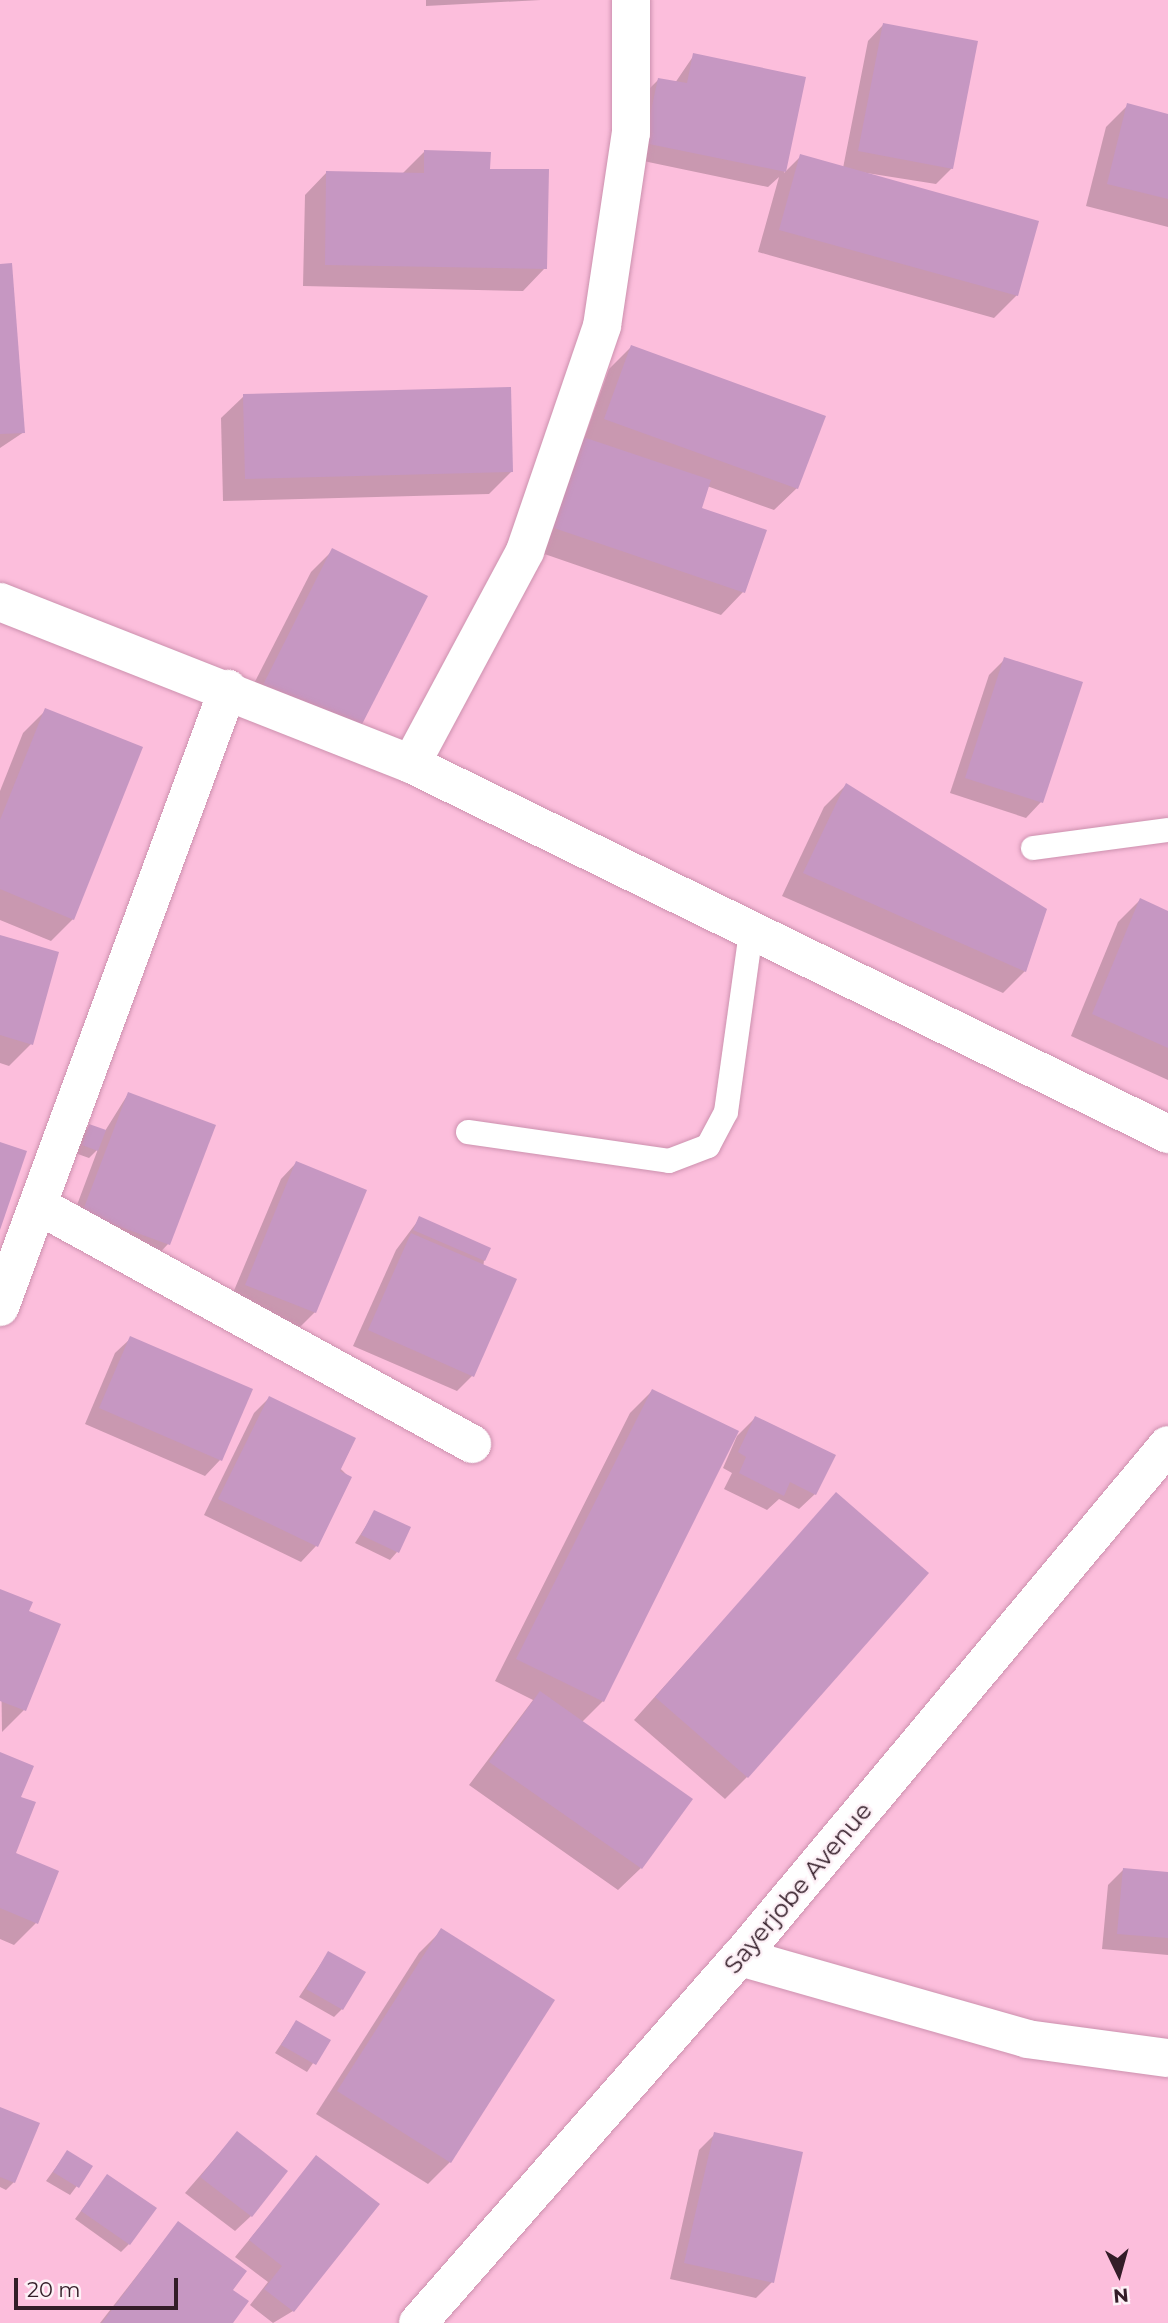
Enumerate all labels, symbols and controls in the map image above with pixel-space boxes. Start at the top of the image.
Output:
street label: Sayerjobe Avenue [718,1797,878,1979]
north arrow [1084,2239,1154,2309]
scale bar [18,2264,182,2308]
text: 20 m [27,2277,81,2302]
text: N [1112,2283,1130,2308]

